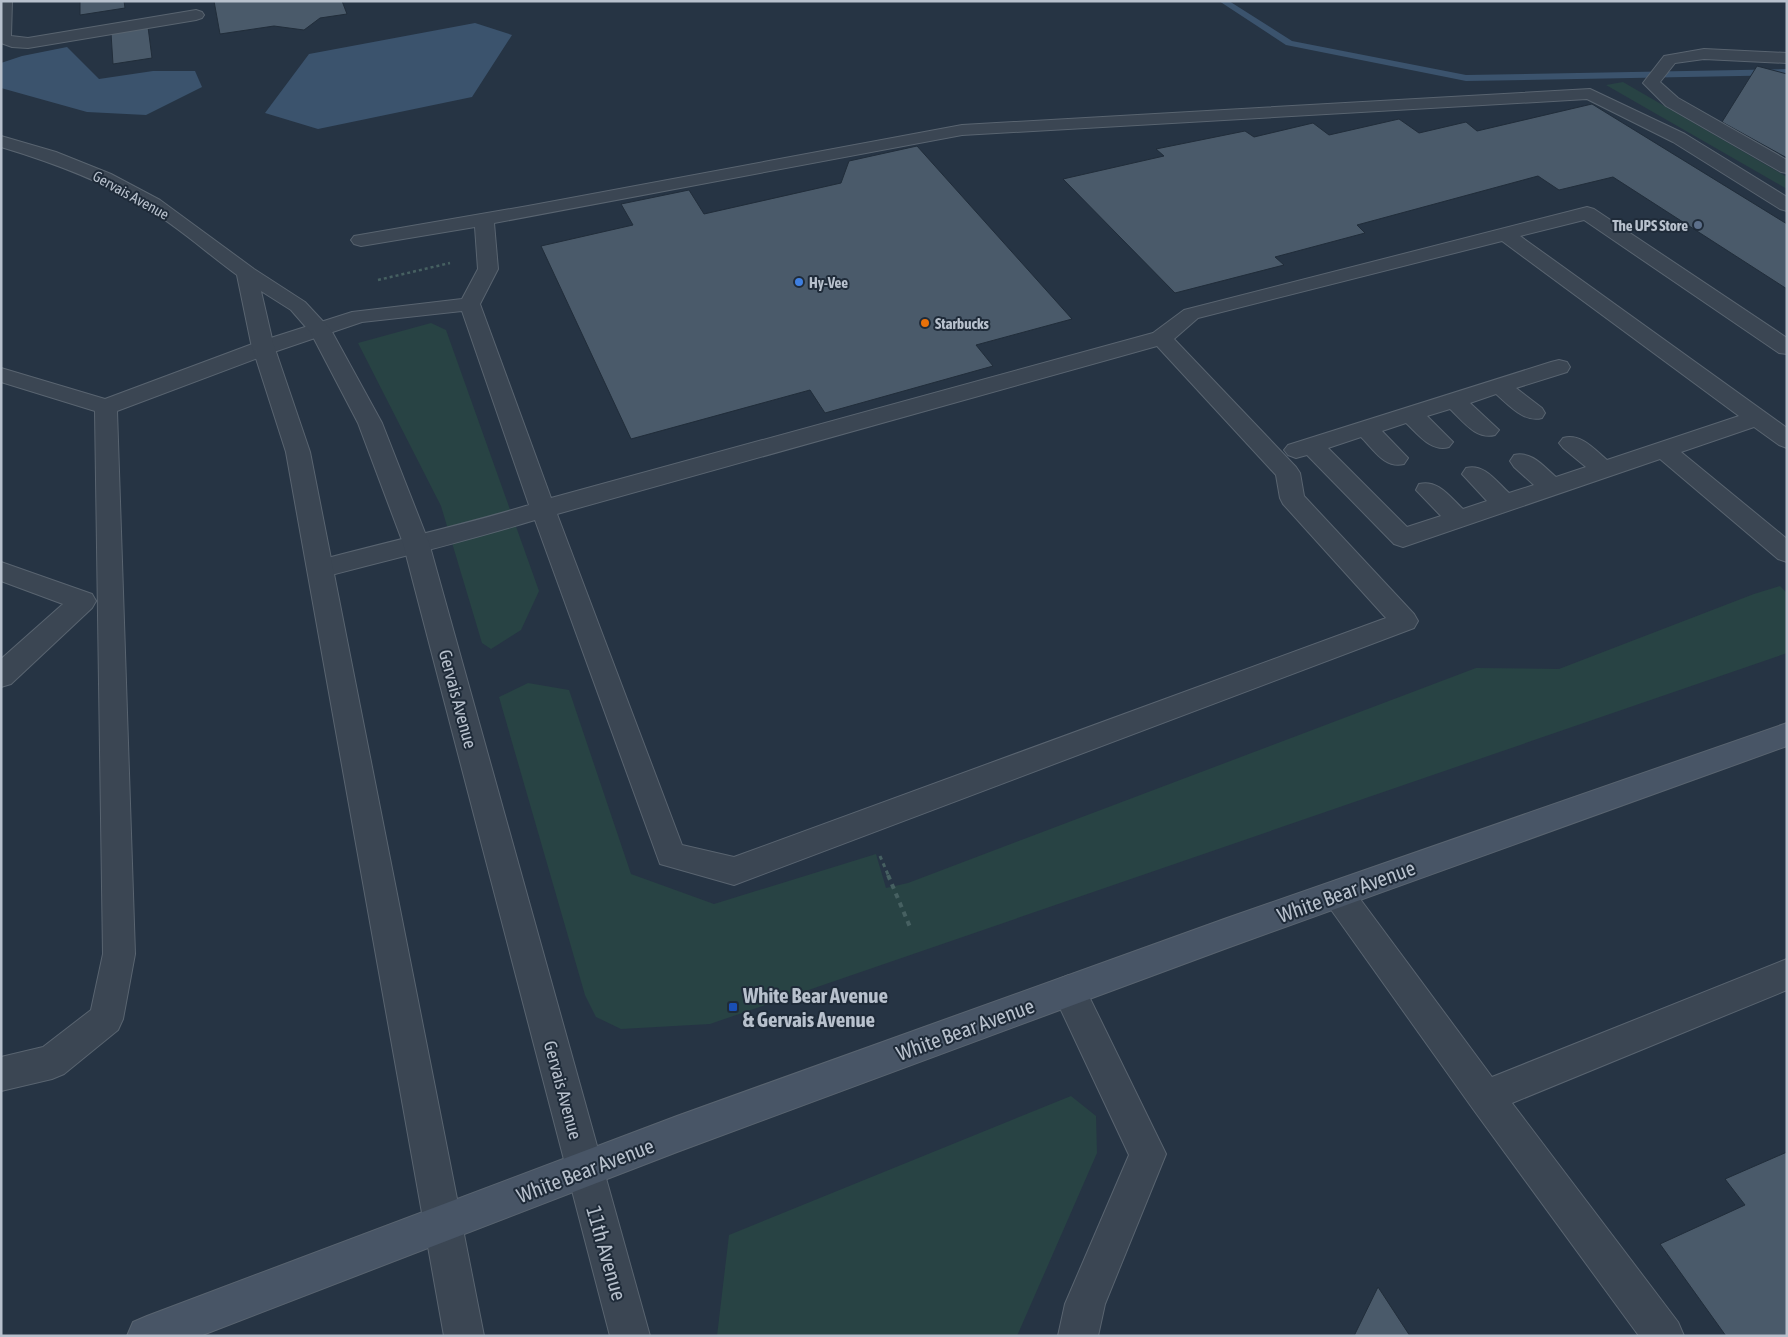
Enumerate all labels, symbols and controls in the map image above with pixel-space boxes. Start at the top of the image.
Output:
street label: Gervais Avenue [90,167,172,223]
place label: The UPS Store [1612,217,1688,234]
marker: The UPS Store [1692,219,1704,231]
place label: Hy-Vee [809,274,848,291]
marker: Hy-Vee [793,276,805,288]
place label: Starbucks [935,315,990,332]
marker: Starbucks [919,317,931,329]
street label: Gervais Avenue [435,647,481,751]
street label: White Bear Avenue [1274,855,1418,927]
place label: White Bear Avenue & Gervais Avenue [742,983,888,1031]
street label: White Bear Avenue [893,993,1037,1065]
marker: White Bear Avenue & Gervais Avenue [727,1001,739,1013]
street label: Gervais Avenue [540,1038,586,1142]
street label: White Bear Avenue [513,1133,657,1207]
street label: 11th Avenue [582,1203,632,1303]

